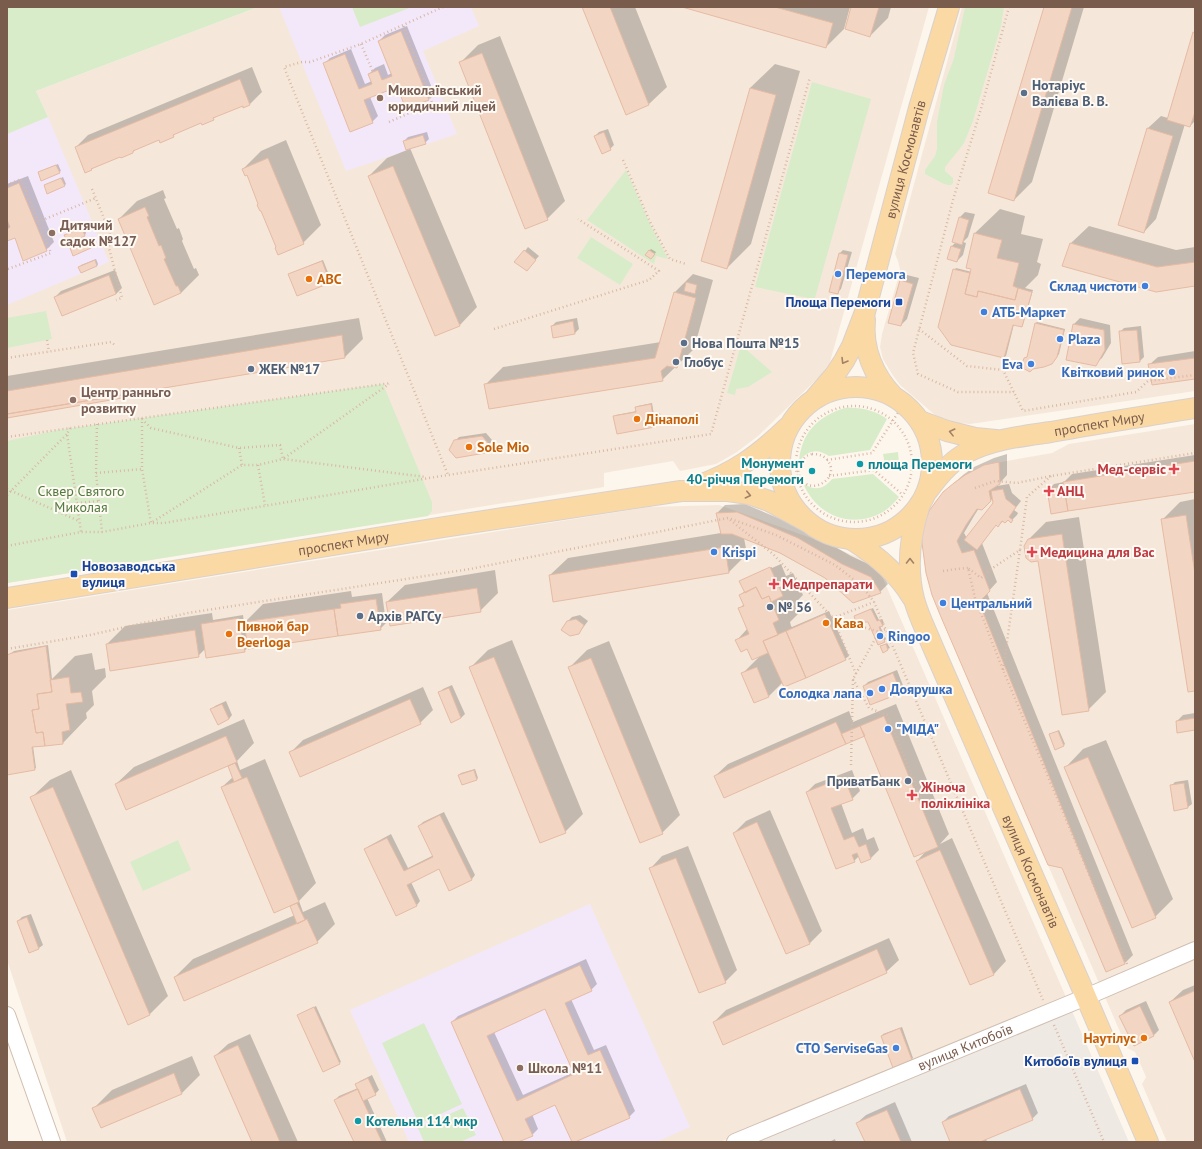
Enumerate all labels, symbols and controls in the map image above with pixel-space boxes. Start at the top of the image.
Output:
place label: Нотаріус Валієва В. В. [1032,76,1108,110]
place label: Миколаївський юридичний ліцей [388,81,496,115]
marker: Нотаріус Валієва В. В. [1019,88,1029,98]
marker: Миколаївський юридичний ліцей [375,93,385,103]
street label: вулиця Космонавтів [881,98,930,221]
place label: Дитячий садок №127 [60,216,137,250]
marker: Дитячий садок №127 [47,228,57,238]
place label: Перемога [846,265,906,283]
marker: Перемога [833,269,843,279]
place label: ABC [317,270,342,288]
marker: ABC [304,274,314,284]
place label: Склад чистоти [1049,277,1137,295]
marker: Склад чистоти [1140,281,1150,291]
place label: Площа Перемоги [785,293,891,311]
marker: Площа Перемоги [894,297,904,307]
place label: АТБ-Маркет [992,303,1066,321]
marker: АТБ-Маркет [979,307,989,317]
place label: Plaza [1068,330,1100,348]
place label: Нова Пошта №15 [692,334,800,352]
marker: Plaza [1055,334,1065,344]
marker: Нова Пошта №15 [679,338,689,348]
place label: Глобус [684,353,724,371]
place label: Eva [1002,355,1023,373]
marker: Глобус [671,357,681,367]
one-way arrow [841,357,849,364]
marker: Eva [1026,359,1036,369]
place label: ЖЕК №17 [258,360,320,378]
place label: Квітковий ринок [1062,363,1164,381]
marker: ЖЕК №17 [246,364,256,374]
marker: Квітковий ринок [1167,367,1177,377]
place label: Центр ранньго розвитку [81,383,171,417]
marker: Центр ранньго розвитку [68,395,78,405]
street label: проспект Миру [1052,407,1146,440]
place label: Дінаполі [645,410,699,428]
marker: Дінаполі [632,414,642,424]
one-way arrow [949,429,955,437]
place label: Sole Mio [477,438,530,456]
marker: Sole Mio [464,442,474,452]
place label: Монумент 40-річчя Перемоги [687,454,804,488]
place label: площа Перемоги [868,455,972,473]
marker: площа Перемоги [855,459,865,469]
place label: Мед-сервіс [1097,460,1166,478]
marker: Мед-сервіс [1169,464,1179,474]
marker: Монумент 40-річчя Перемоги [807,466,817,476]
park label: Сквер Святого Миколая [37,482,125,516]
place label: АНЦ [1057,482,1085,500]
marker: АНЦ [1044,486,1054,496]
one-way arrow [744,490,751,498]
street label: проспект Миру [297,527,391,560]
place label: Krispi [722,543,757,561]
place label: Медицина для Вас [1040,543,1155,561]
marker: Krispi [709,547,719,557]
marker: Медицина для Вас [1027,547,1037,557]
place label: Новозаводська вулиця [82,557,176,591]
one-way arrow [906,558,914,564]
marker: Новозаводська вулиця [69,569,79,579]
place label: Медпрепарати [782,575,873,593]
marker: Медпрепарати [769,579,779,589]
place label: Центральний [951,594,1032,612]
place label: № 56 [778,598,812,616]
marker: Центральний [938,598,948,608]
marker: № 56 [765,602,775,612]
place label: Архів РАГСу [368,607,441,625]
marker: Архів РАГСу [355,611,365,621]
place label: Кава [834,614,864,632]
place label: Пивной бар Beerloga [237,617,309,651]
marker: Кава [821,618,831,628]
place label: Ringoo [888,627,931,645]
marker: Пивной бар Beerloga [224,629,234,639]
marker: Ringoo [875,631,885,641]
place label: Доярушка [890,680,952,698]
place label: Солодка лапа [779,684,862,702]
marker: Доярушка [877,684,887,694]
marker: Солодка лапа [865,688,875,698]
place label: "МІДА" [896,720,939,738]
marker: "МІДА" [883,724,893,734]
place label: ПриватБанк [827,772,900,790]
marker: ПриватБанк [903,776,913,786]
place label: Жіноча поліклініка [920,778,990,812]
marker: Жіноча поліклініка [906,789,918,801]
street label: вулиця Космонавтів [998,812,1064,931]
street label: вулиця Китобоїв [915,1019,1015,1075]
place label: Наутілус [1083,1029,1136,1047]
marker: Наутілус [1139,1033,1149,1043]
place label: СТО ServiseGas [796,1039,888,1057]
marker: СТО ServiseGas [891,1043,901,1053]
place label: Китобоїв вулиця [1024,1052,1127,1070]
marker: Китобоїв вулиця [1130,1056,1140,1066]
place label: Школа №11 [528,1059,602,1077]
marker: Школа №11 [515,1063,525,1073]
place label: Котельня 114 мкр [366,1112,478,1130]
marker: Котельня 114 мкр [353,1116,363,1126]

